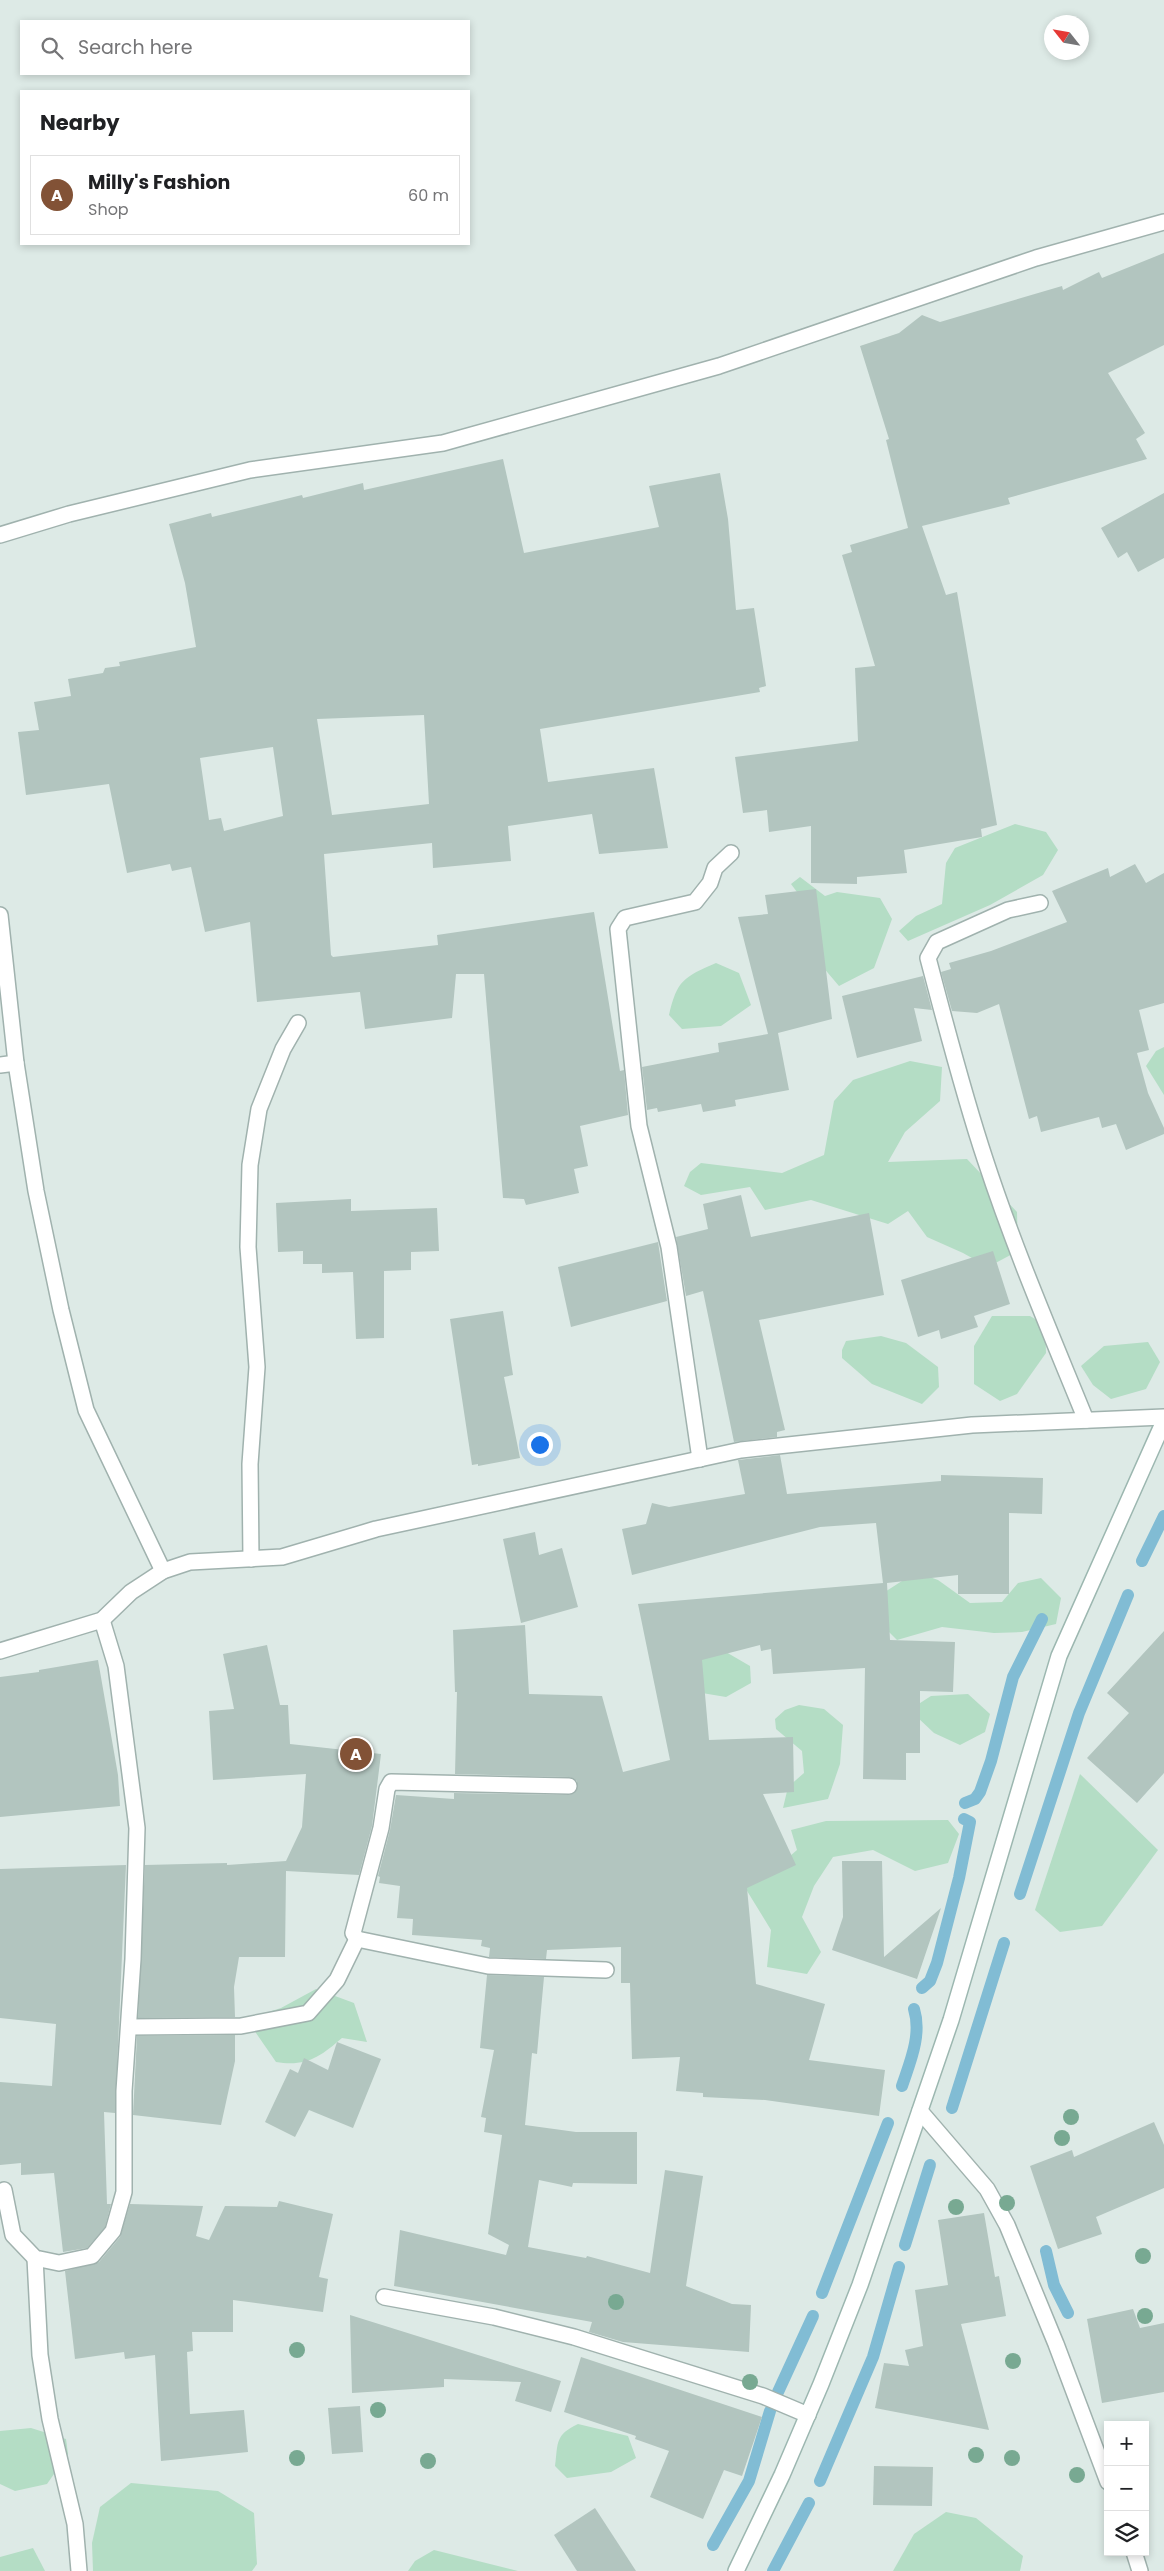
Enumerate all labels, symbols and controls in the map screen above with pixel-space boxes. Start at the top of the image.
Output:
north arrow [1044,15,1089,60]
search box [20,20,470,75]
icon: search [38,34,66,62]
text: Search here [78,34,192,61]
text: Nearby [40,108,120,137]
text: Milly's Fashion [88,169,230,196]
text: A [51,184,63,207]
text: 60 m [408,184,449,207]
text: Shop [88,198,129,221]
your location [527,1432,553,1458]
pin: A [340,1735,372,1773]
map controls [1104,2421,1149,2556]
button: + [1104,2421,1149,2466]
button: − [1104,2466,1149,2511]
button: layers [1104,2511,1149,2556]

